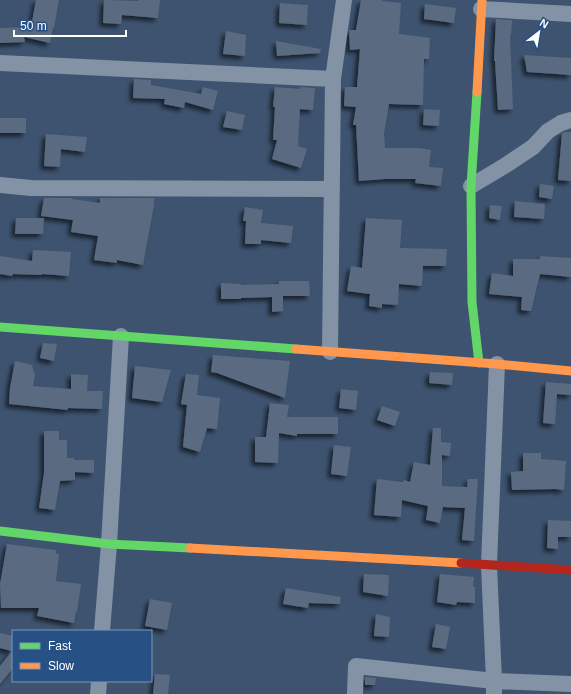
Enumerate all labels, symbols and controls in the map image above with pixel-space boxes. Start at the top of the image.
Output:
scale bar [14,12,126,38]
north arrow [519,12,559,52]
text: N [538,16,551,31]
text: 50 m [20,19,47,33]
legend [12,630,152,682]
text: Fast [48,639,72,653]
text: Slow [48,659,74,673]

